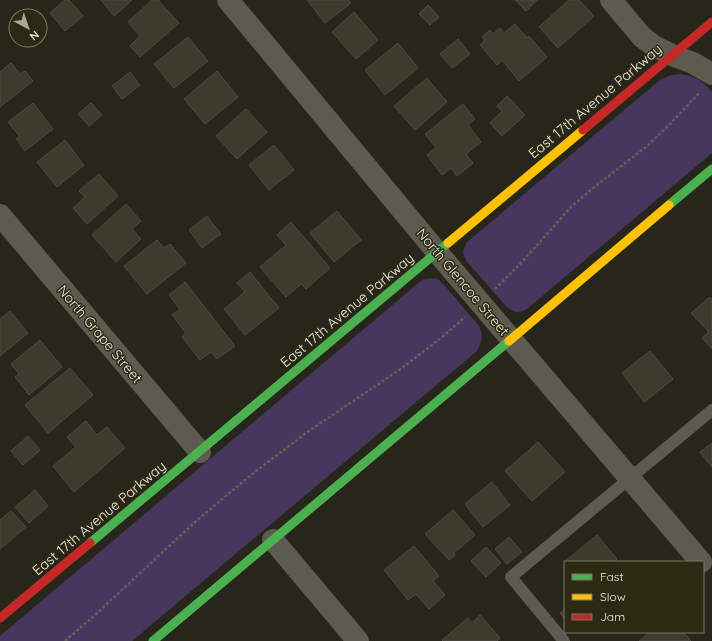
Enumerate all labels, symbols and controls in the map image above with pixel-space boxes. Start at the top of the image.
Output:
north arrow [8,8,48,48]
text: N [27,28,42,44]
street label: East 17th Avenue Parkway [525,40,665,162]
street label: North Glencoe Street [413,224,513,340]
street label: East 17th Avenue Parkway [277,249,417,371]
street label: North Grape Street [54,281,146,387]
street label: East 17th Avenue Parkway [29,457,169,579]
legend [564,561,704,633]
text: Fast [600,569,624,584]
text: Slow [600,589,626,604]
text: Jam [600,609,625,624]

